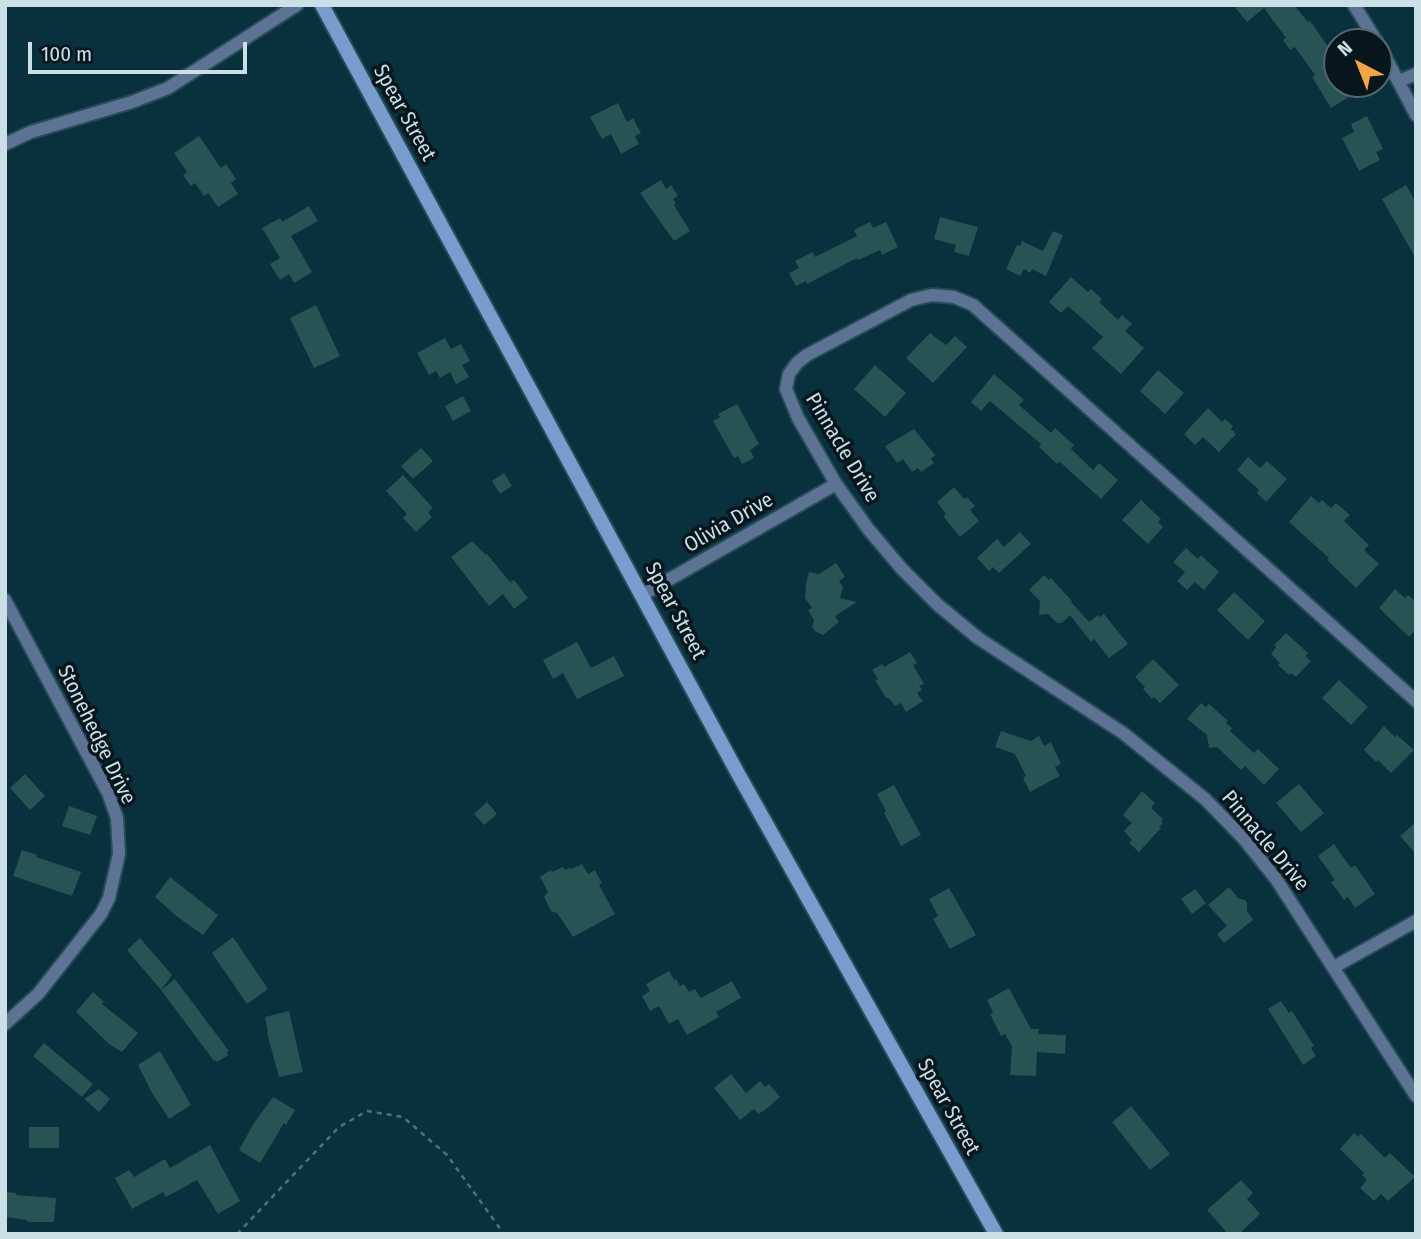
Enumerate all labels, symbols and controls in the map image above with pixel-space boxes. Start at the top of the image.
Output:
scale bar [32,28,250,72]
north arrow [1323,28,1393,98]
text: N [1333,36,1357,61]
text: 100 m [41,41,92,67]
street label: Spear Street [367,61,441,165]
street label: Pinnacle Drive [800,389,884,507]
street label: Olivia Drive [680,488,778,558]
street label: Spear Street [639,558,711,664]
street label: Stonehedge Drive [51,661,141,809]
street label: Pinnacle Drive [1216,786,1314,896]
street label: Spear Street [911,1055,985,1159]

